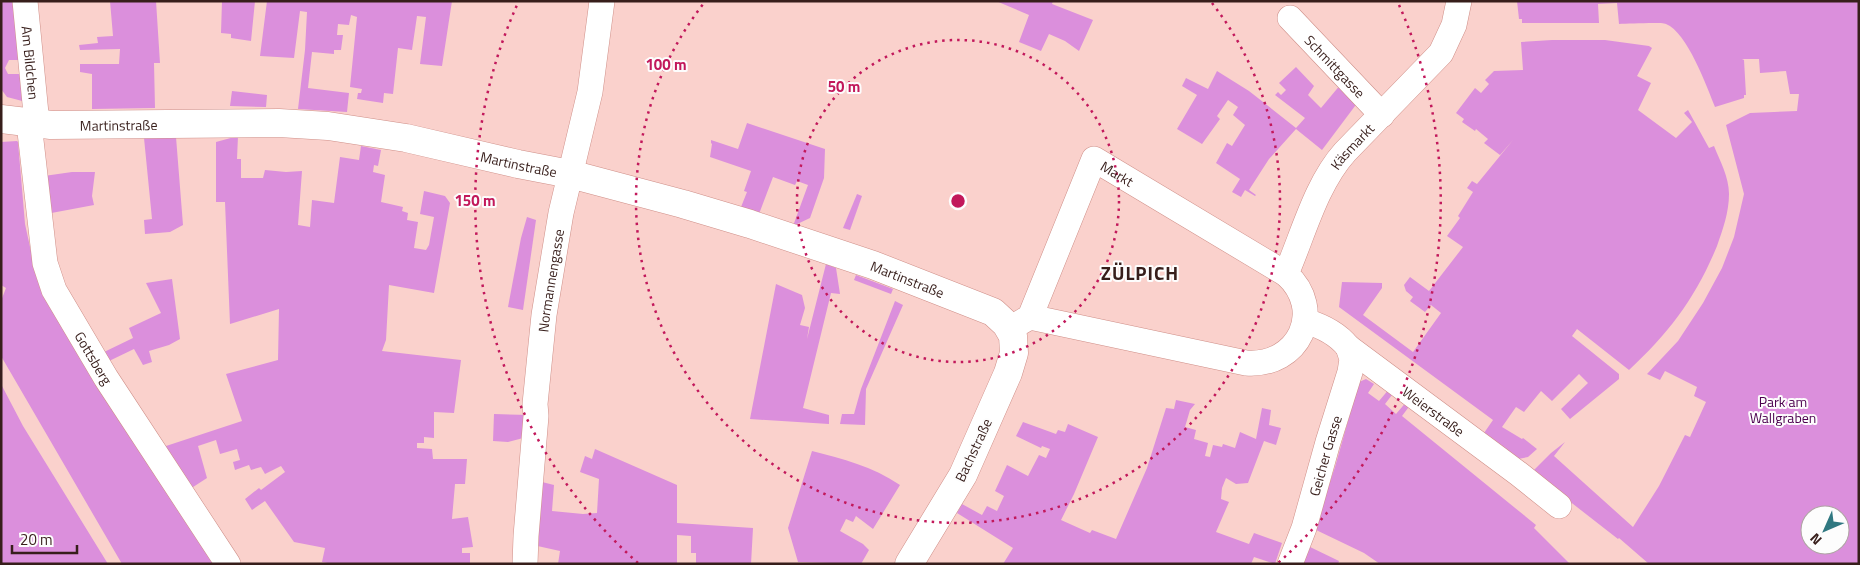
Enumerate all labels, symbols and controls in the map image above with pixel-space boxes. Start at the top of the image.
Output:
street label: Am Bildchen [17,25,45,100]
street label: Schmittgasse [1300,30,1371,102]
text: 100 m [645,53,687,76]
text: 50 m [828,75,860,98]
street label: Martinstraße [80,114,158,135]
street label: Käsmarkt [1324,118,1378,173]
street label: Martinstraße [478,145,559,182]
street label: Markt [1097,155,1138,191]
text: 150 m [454,189,496,212]
centre of rings [949,192,967,210]
street label: Normannengasse [532,227,569,333]
street label: Martinstraße [868,255,948,302]
district label: ZÜLPICH [1101,258,1179,287]
street label: Gottsberg [70,327,118,389]
street label: Weierstraße [1398,381,1469,441]
park label: Park am Wallgraben [1750,391,1816,428]
street label: Geicher Gasse [1303,412,1346,498]
street label: Bachstraße [949,415,997,485]
north arrow [1800,505,1850,555]
scale bar [12,522,78,554]
text: 20 m [20,528,53,551]
text: N [1805,529,1826,550]

